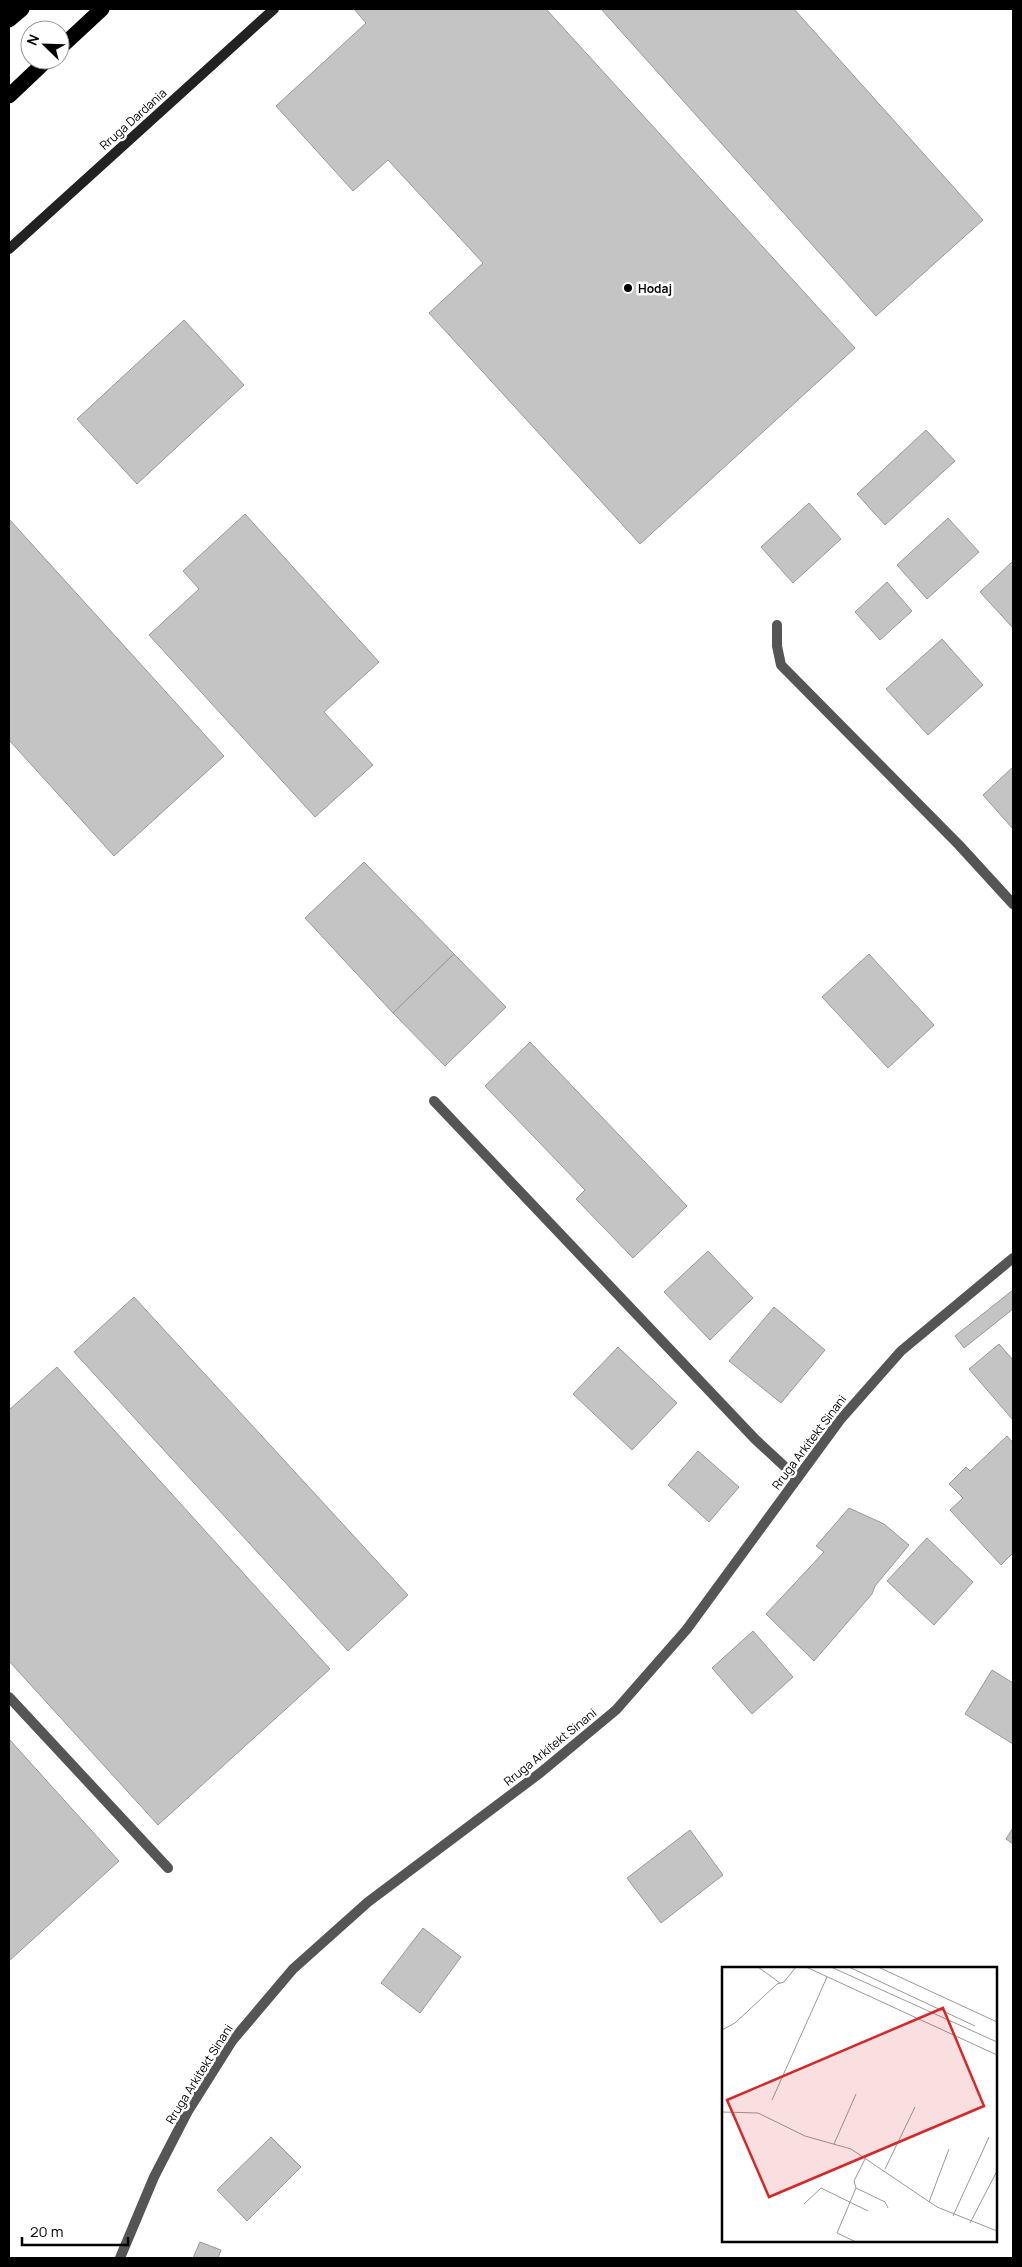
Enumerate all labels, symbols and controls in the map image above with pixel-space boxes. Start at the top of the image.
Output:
north arrow [20,20,70,70]
text: N [22,31,43,48]
street label: Rruga Dardania [96,84,170,154]
place label: Hodaj [638,280,672,297]
marker: Hodaj [622,282,634,294]
street label: Rruga Arkitekt Sinani [768,1391,850,1493]
street label: Rruga Arkitekt Sinani [500,1704,600,1790]
inset map [722,1967,997,2242]
street label: Rruga Arkitekt Sinani [161,2021,237,2127]
scale bar [22,2214,129,2246]
text: 20 m [30,2221,63,2242]

